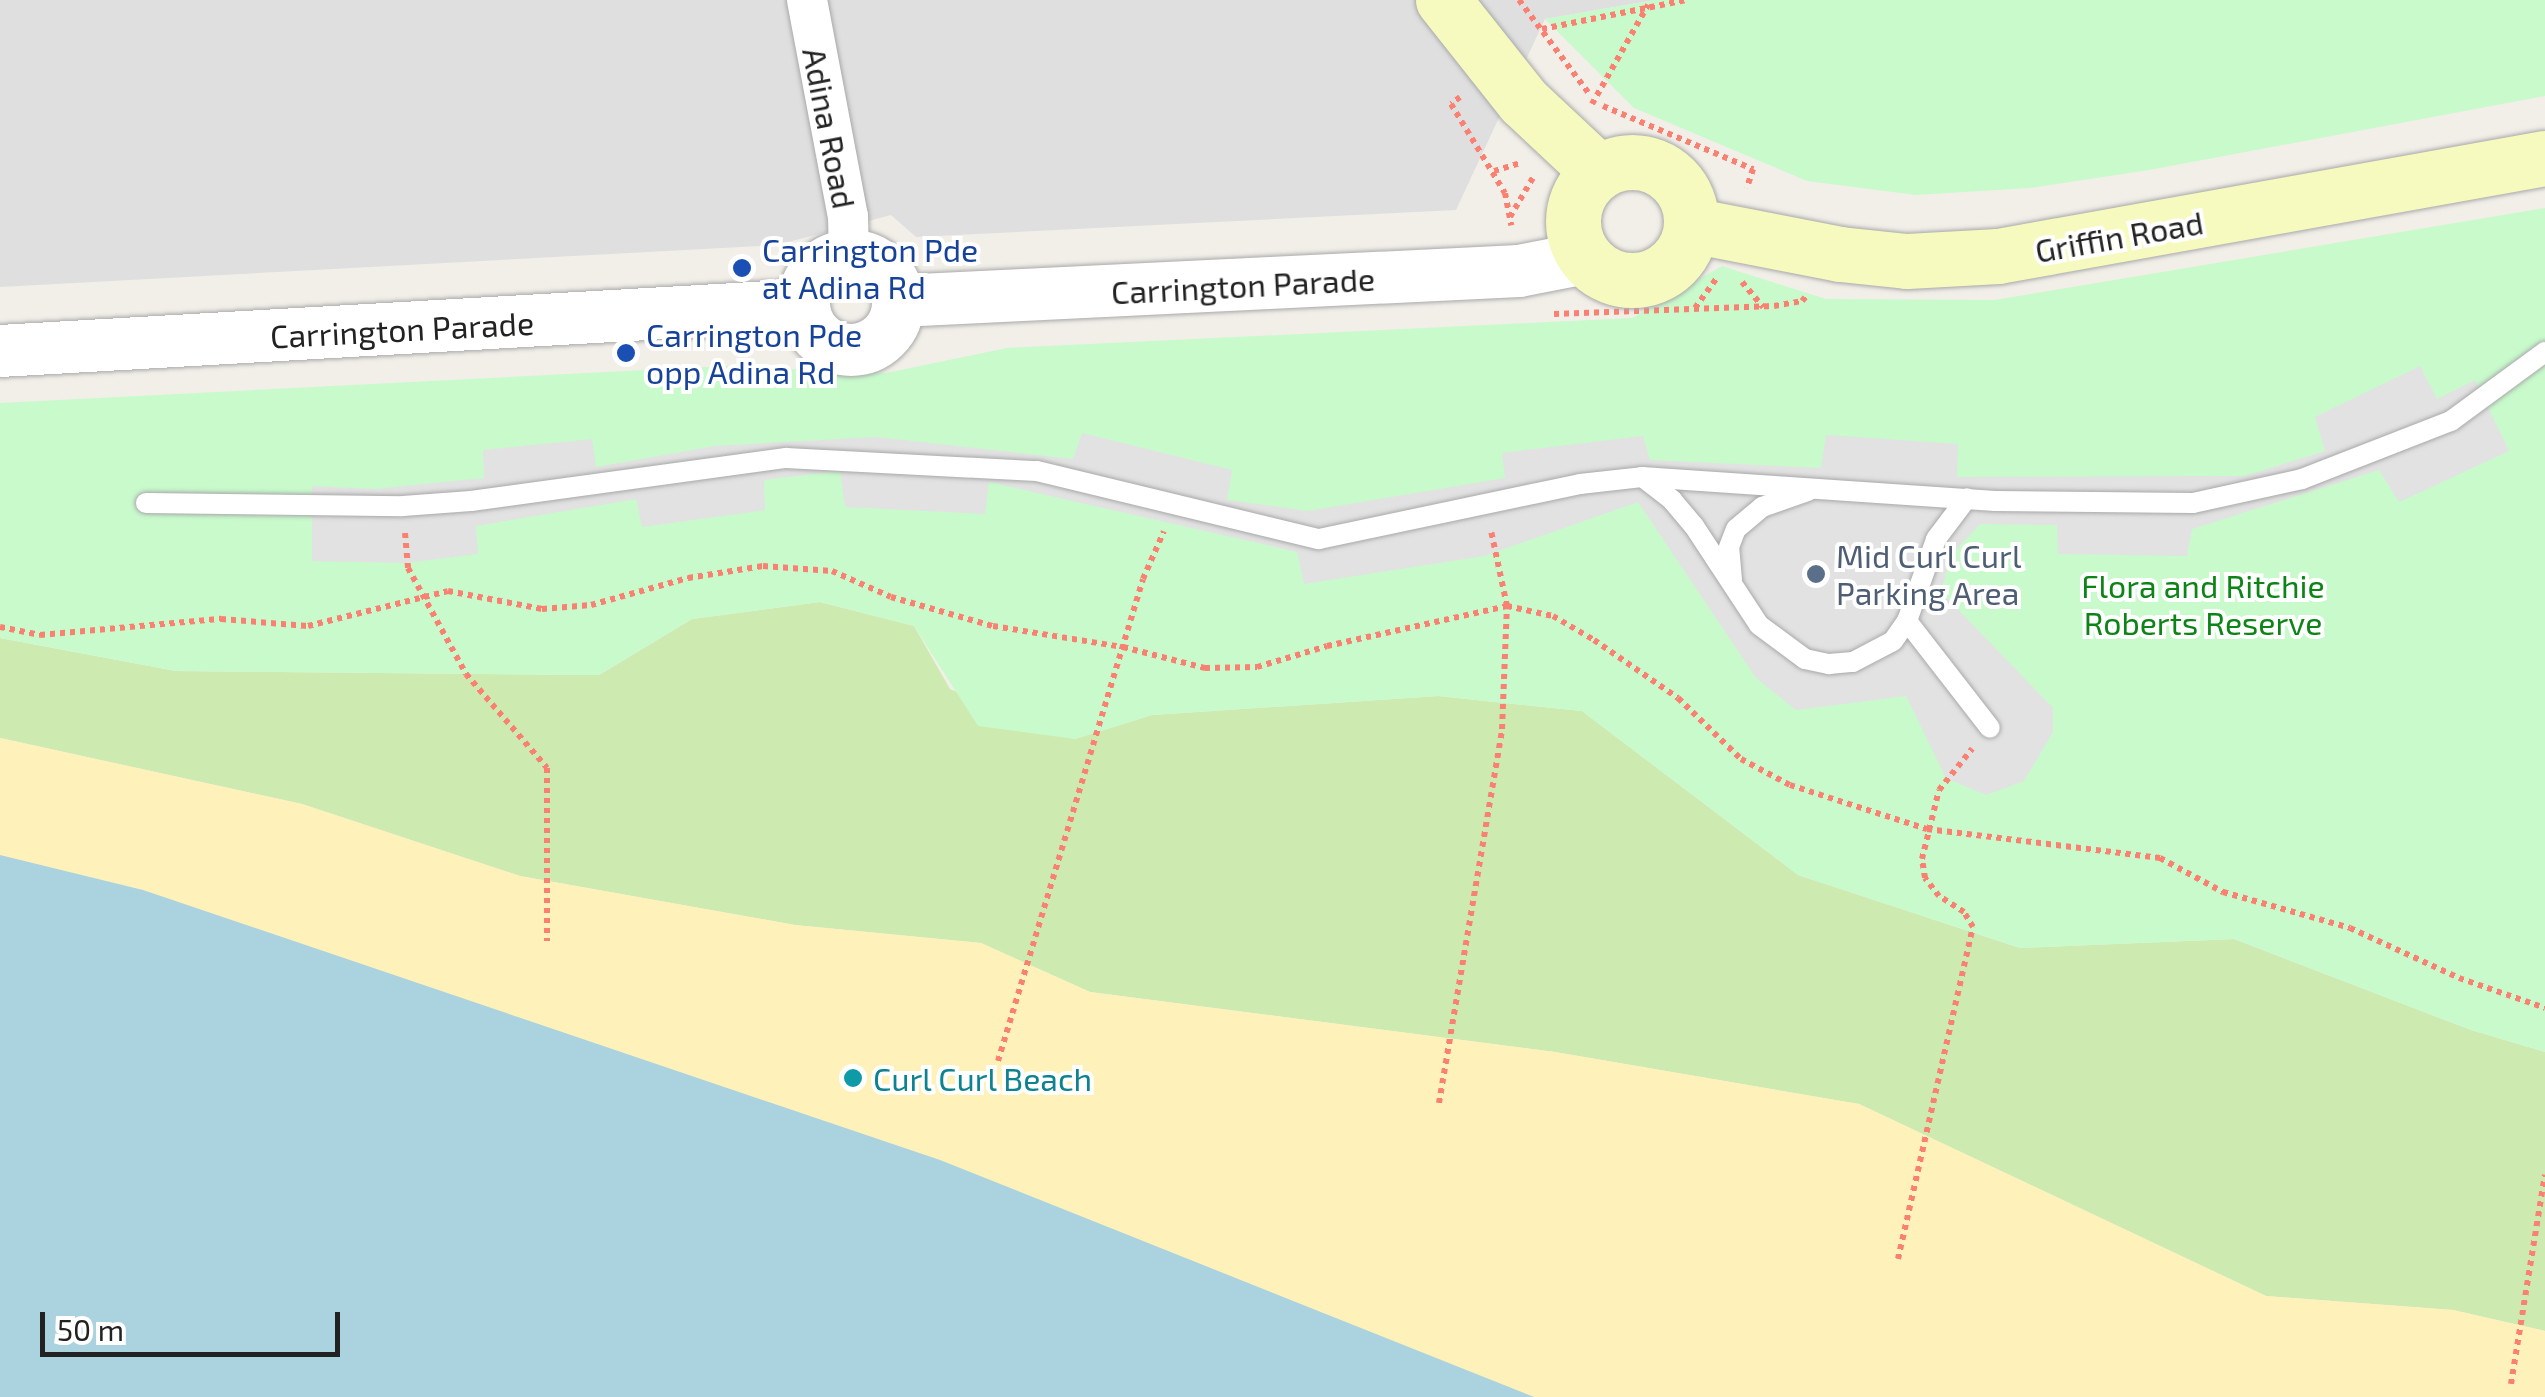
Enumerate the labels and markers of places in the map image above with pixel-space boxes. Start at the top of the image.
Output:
place label: Carrington Pde at Adina Rd [762,231,978,306]
marker: Carrington Pde at Adina Rd [731,257,753,279]
place label: Carrington Pde opp Adina Rd [646,316,862,391]
marker: Carrington Pde opp Adina Rd [615,342,637,364]
place label: Mid Curl Curl Parking Area [1836,537,2022,612]
marker: Mid Curl Curl Parking Area [1805,563,1827,585]
place label: Curl Curl Beach [873,1059,1094,1097]
marker: Curl Curl Beach [842,1067,864,1089]

